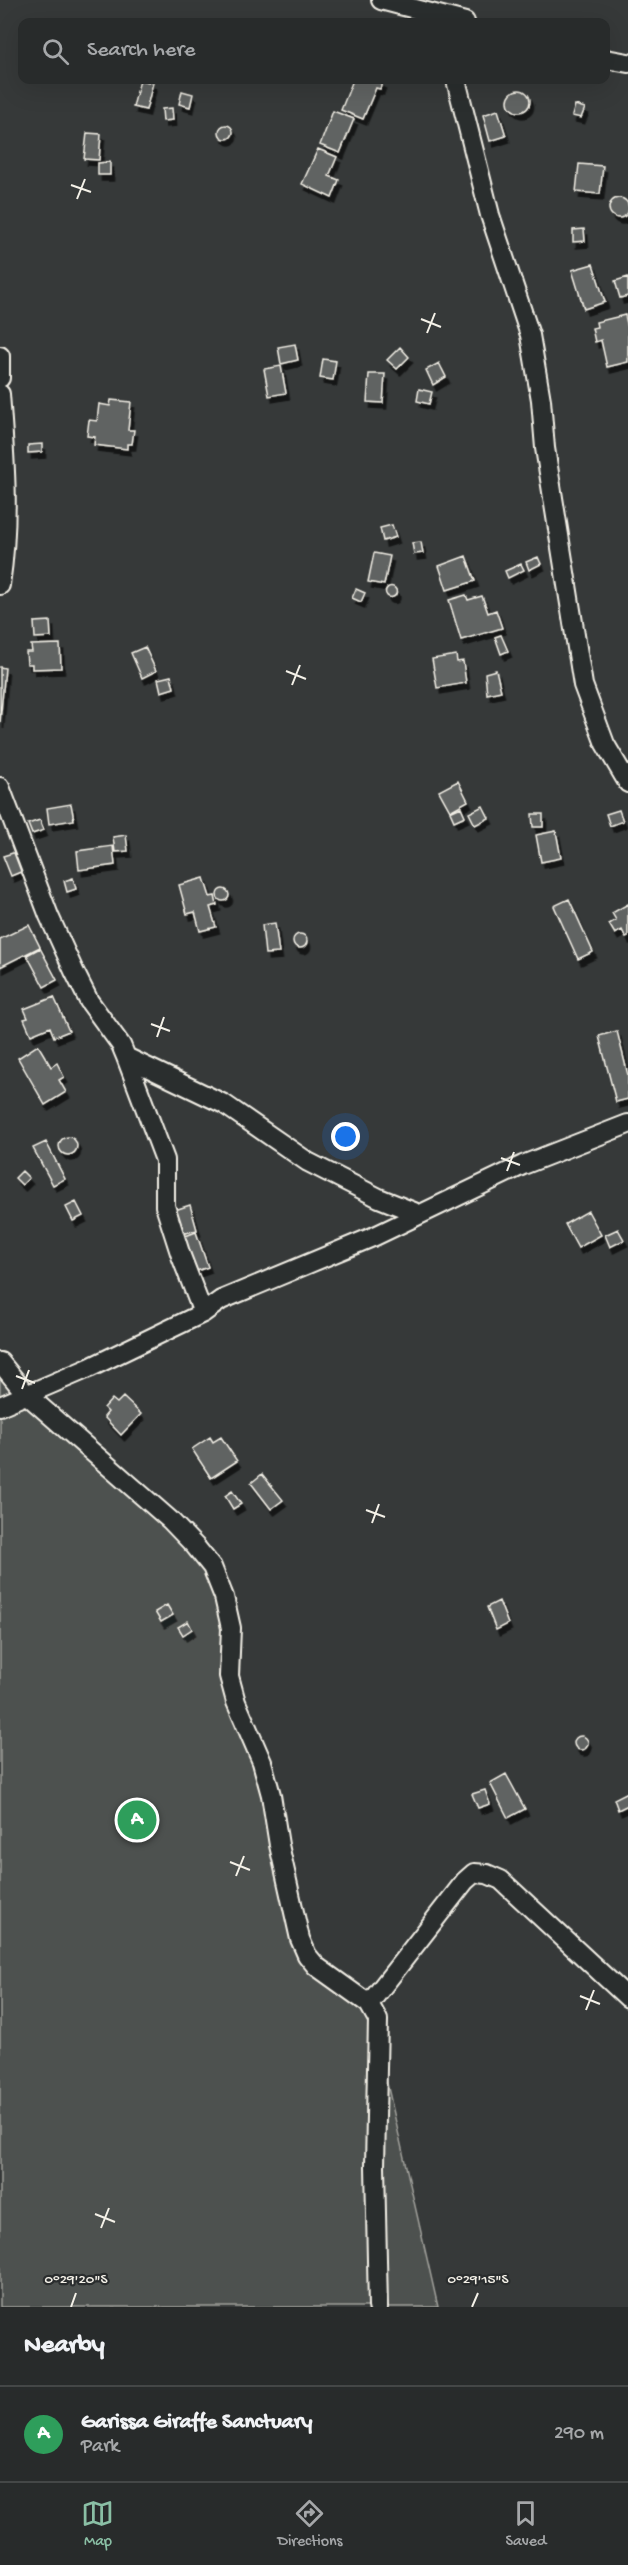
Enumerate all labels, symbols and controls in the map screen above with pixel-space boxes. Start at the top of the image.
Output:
search box [18,18,610,84]
icon: search [39,35,72,68]
text: Search here [87,38,195,64]
your location [331,1122,360,1151]
pin: A [118,1798,156,1842]
text: 0°29'20"S [44,2271,108,2289]
text: 0°29'15"S [447,2271,509,2289]
text: Nearby [24,2331,105,2362]
text: Garissa Giraffe Sanctuary [81,2410,312,2436]
text: A [38,2423,49,2446]
text: 290 m [554,2423,604,2446]
text: Park [81,2436,119,2459]
tab: Map [81,2497,114,2552]
tab: Directions [277,2497,343,2552]
tab: Saved [505,2497,546,2552]

